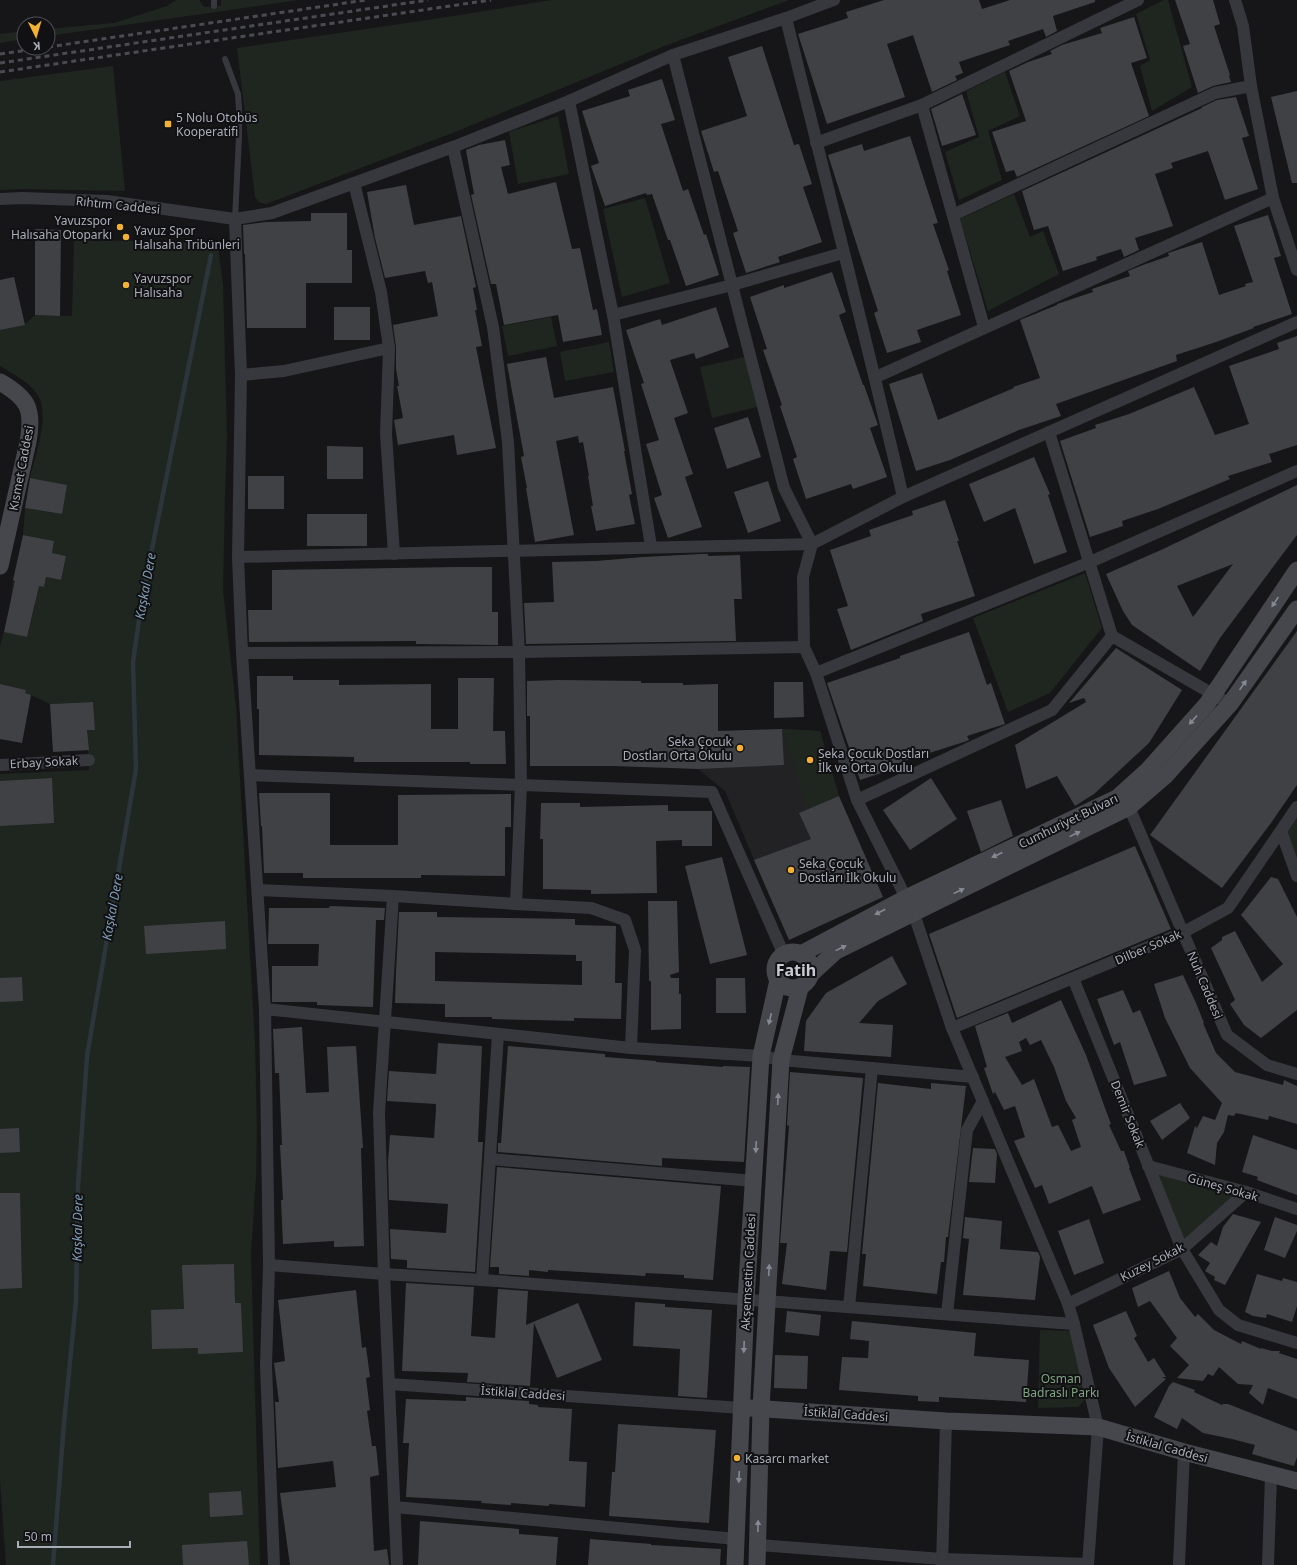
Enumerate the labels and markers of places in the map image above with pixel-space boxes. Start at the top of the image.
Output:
place label: 5 Nolu Otobüs Kooperatifi [176,109,258,140]
marker: 5 Nolu Otobüs Kooperatifi [163,119,173,129]
place label: Yavuzspor Halısaha Otoparkı [11,212,112,243]
marker: Yavuzspor Halısaha Otoparkı [115,222,125,232]
place label: Yavuz Spor Halısaha Tribünleri [134,222,240,253]
marker: Yavuz Spor Halısaha Tribünleri [121,232,131,242]
place label: Yavuzspor Halısaha [134,270,191,301]
marker: Yavuzspor Halısaha [121,280,131,290]
place label: Seka Çocuk Dostları Orta Okulu [623,733,733,764]
marker: Seka Çocuk Dostları Orta Okulu [735,743,745,753]
place label: Seka Çocuk Dostları İlk ve Orta Okulu [818,745,929,776]
marker: Seka Çocuk Dostları İlk ve Orta Okulu [805,755,815,765]
place label: Seka Çocuk Dostları İlk Okulu [799,855,897,886]
marker: Seka Çocuk Dostları İlk Okulu [786,865,796,875]
place label: Kasarcı market [745,1450,829,1467]
marker: Kasarcı market [732,1453,742,1463]

